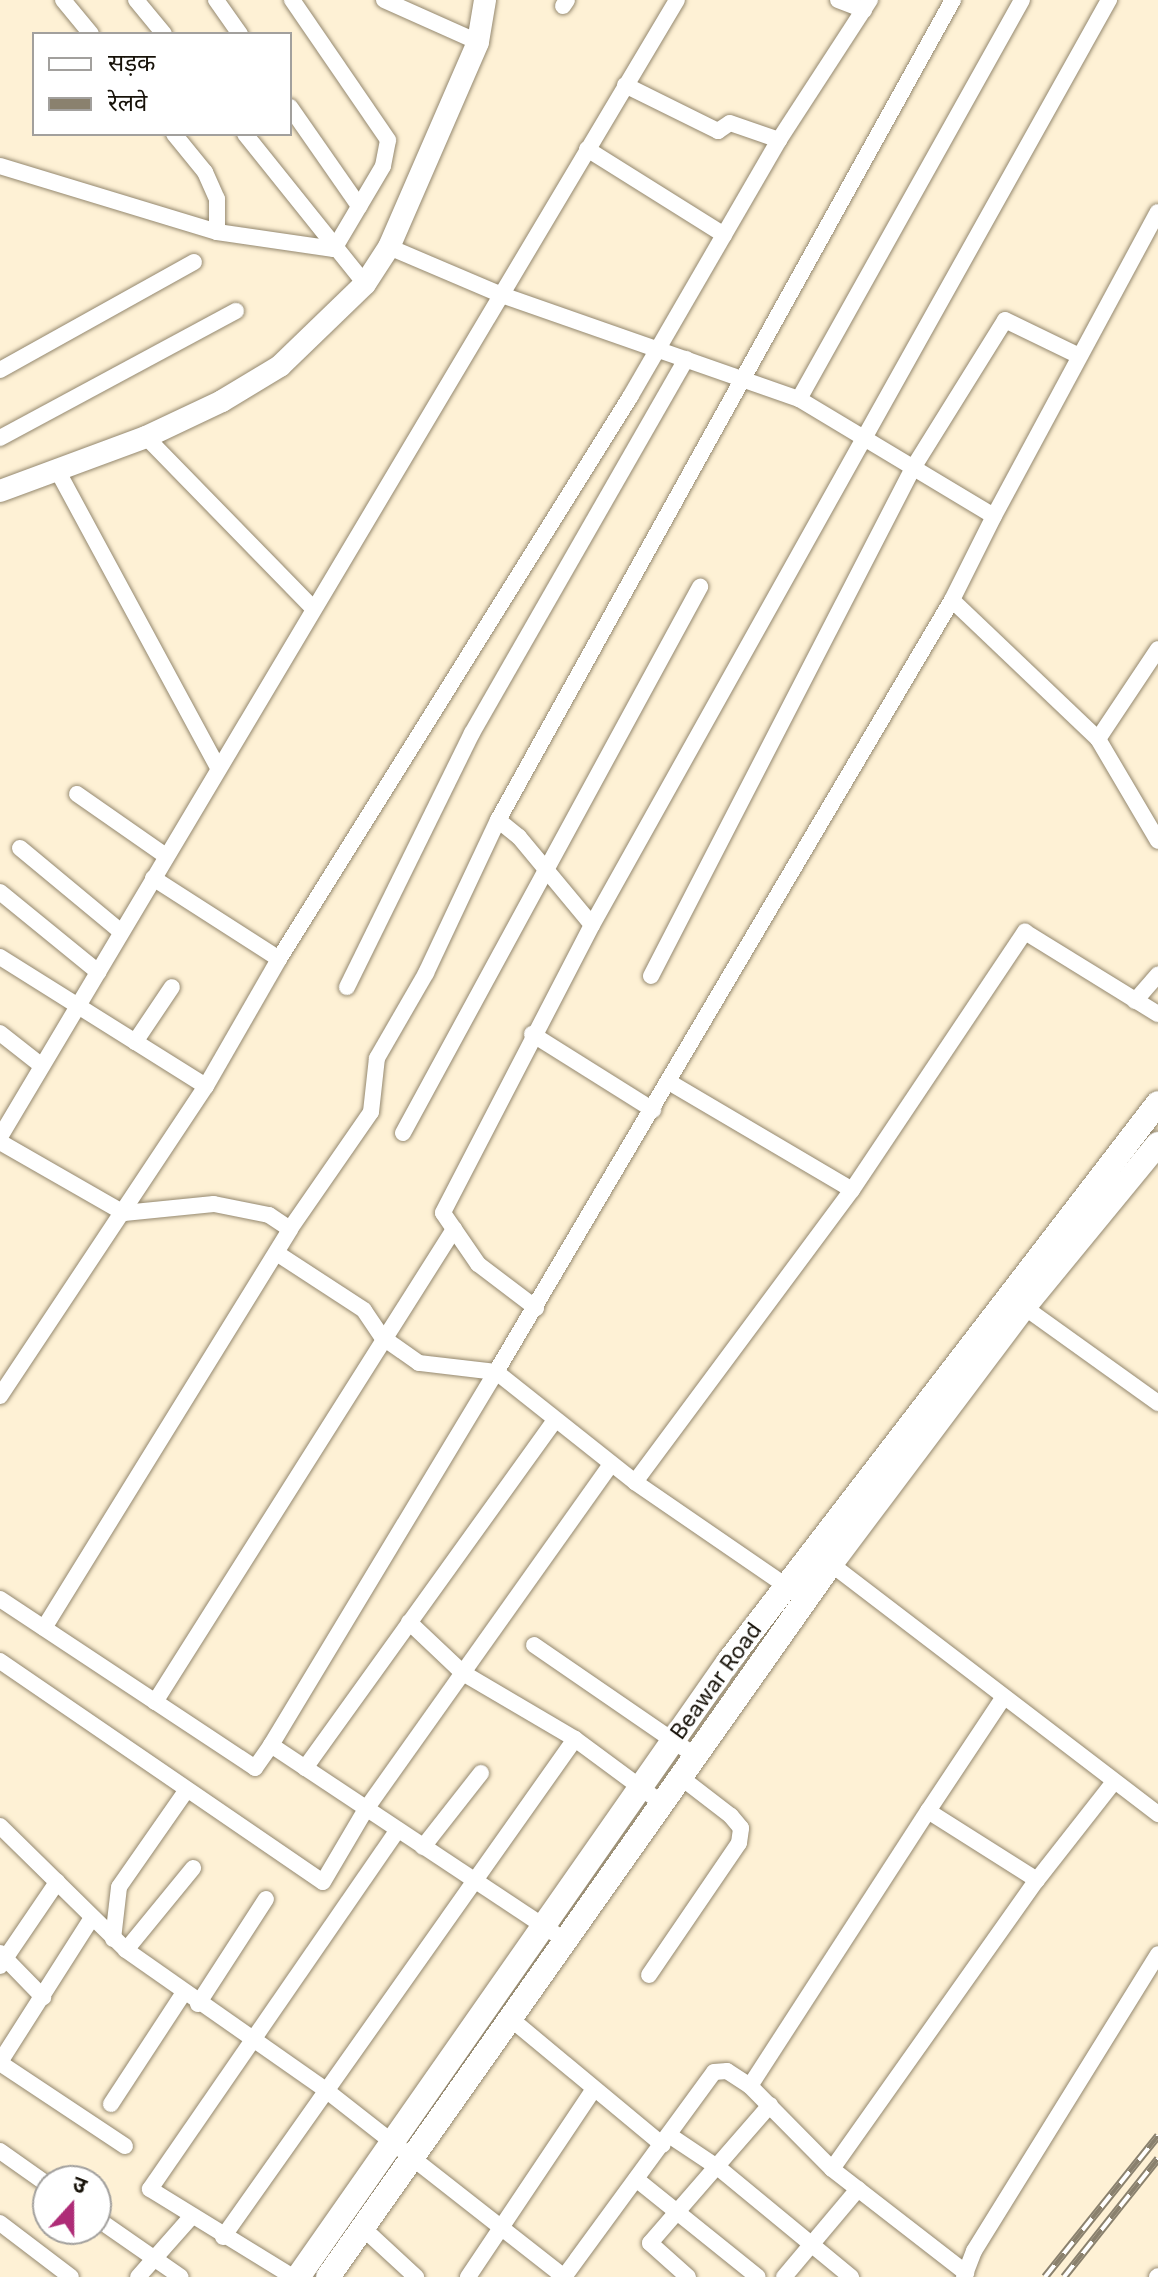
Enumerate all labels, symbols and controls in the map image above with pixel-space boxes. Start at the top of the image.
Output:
legend [32,32,292,136]
text: सड़क [108,48,156,77]
text: रेलवे [108,88,147,117]
street label: Beawar Road [665,1618,767,1744]
north arrow [32,2165,112,2245]
text: उ [69,2170,91,2199]

